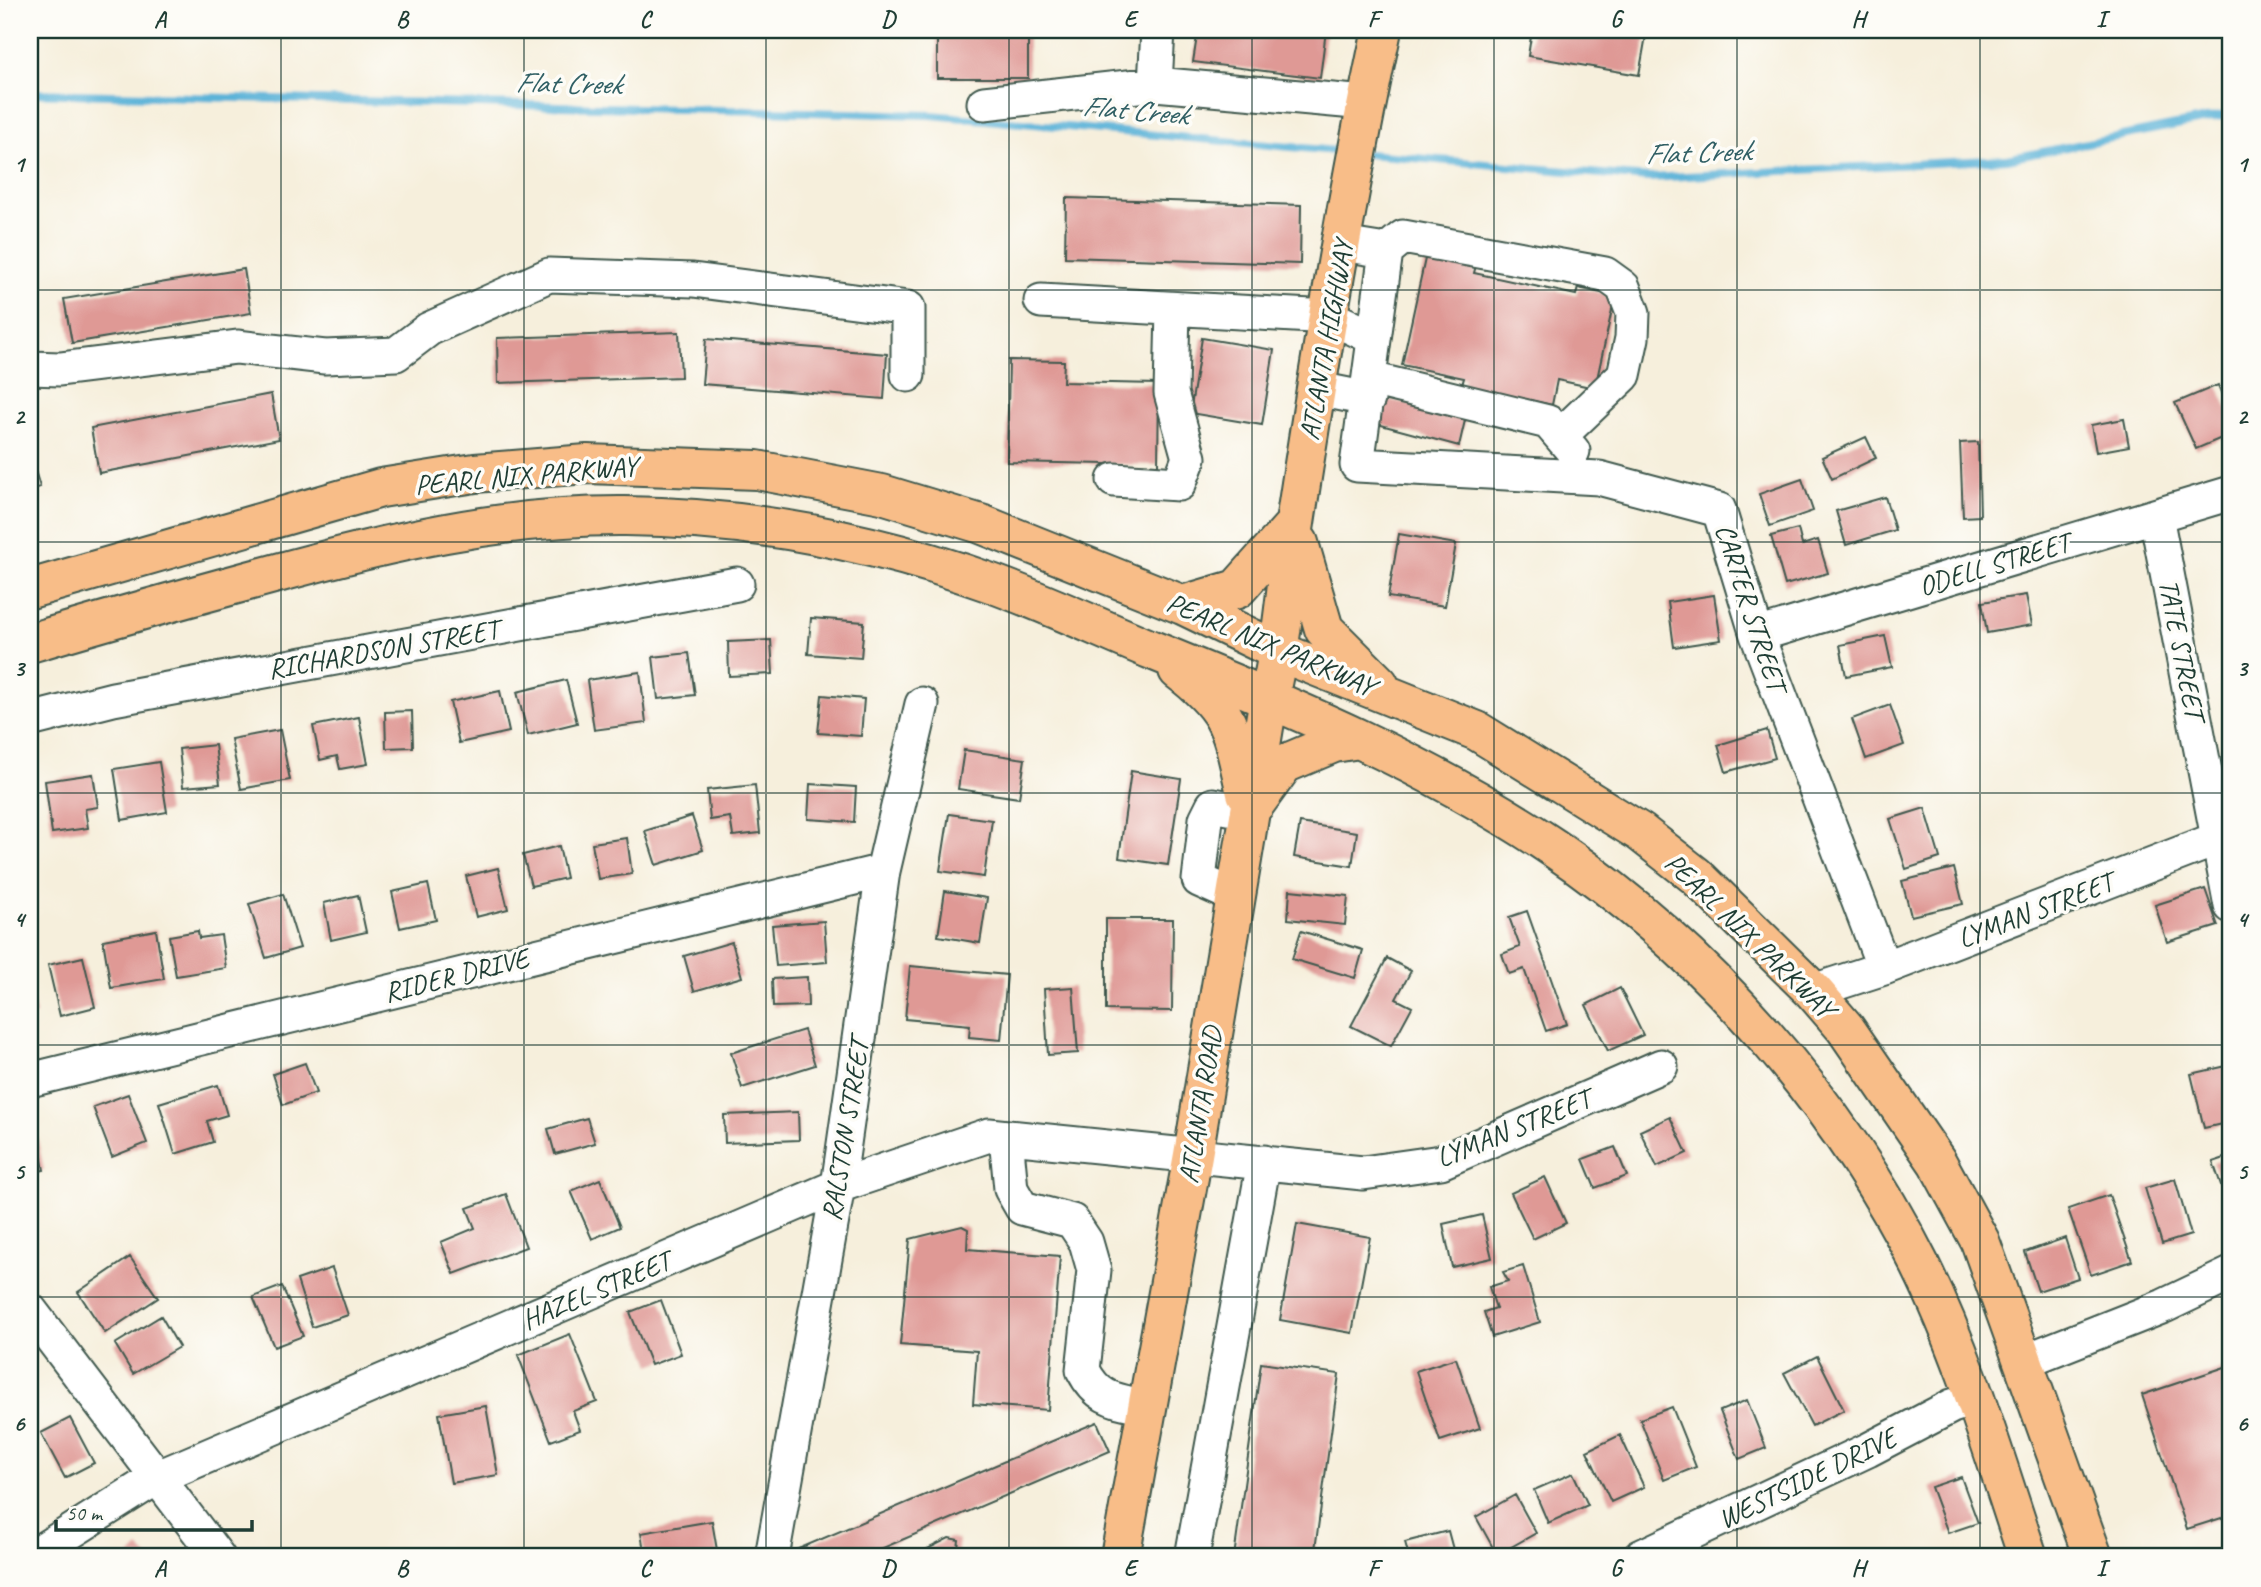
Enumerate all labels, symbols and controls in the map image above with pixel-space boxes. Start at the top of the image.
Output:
text: A [154,5,168,34]
text: B [396,5,410,34]
text: C [640,5,654,34]
text: D [881,5,897,34]
text: E [1124,5,1140,34]
text: F [1368,5,1384,34]
text: G [1610,5,1625,34]
text: H [1851,5,1869,34]
text: I [2096,5,2111,34]
water label: Flat Creek [515,63,626,103]
water label: Flat Creek [1081,86,1194,134]
water label: Flat Creek [1645,131,1756,173]
text: 1 [14,150,27,179]
text: 1 [2237,150,2250,179]
street label: ATLANTA HIGHWAY [1291,233,1361,443]
text: 2 [14,402,27,431]
text: 2 [2237,402,2250,431]
street label: PEARL NIX PARKWAY [413,447,644,502]
street label: CARTER STREET [1708,519,1797,701]
street label: ODELL STREET [1914,523,2080,604]
street label: TATE STREET [2151,576,2214,729]
street label: PEARL NIX PARKWAY [1162,584,1386,706]
street label: RICHARDSON STREET [265,610,508,686]
text: 3 [14,654,27,683]
text: 3 [2237,654,2250,683]
street label: PEARL NIX PARKWAY [1658,845,1847,1029]
street label: LYMAN STREET [1953,862,2124,956]
text: 4 [14,905,27,934]
text: 4 [2237,905,2250,934]
street label: RIDER DRIVE [380,939,535,1010]
street label: ATLANTA ROAD [1170,1022,1230,1185]
street label: RALSTON STREET [813,1030,878,1223]
street label: LYMAN STREET [1431,1079,1602,1175]
text: 5 [14,1157,26,1186]
text: 5 [2237,1157,2249,1186]
street label: HAZEL STREET [516,1241,681,1337]
text: 6 [14,1409,27,1438]
text: 6 [2237,1409,2250,1438]
street label: WESTSIDE DRIVE [1712,1418,1905,1536]
scale bar [56,1489,252,1533]
text: 50 m [66,1500,104,1526]
text: A [154,1554,168,1583]
text: B [396,1554,410,1583]
text: C [640,1554,654,1583]
text: D [881,1554,897,1583]
text: E [1124,1554,1140,1583]
text: F [1368,1554,1384,1583]
text: G [1610,1554,1625,1583]
text: H [1851,1554,1869,1583]
text: I [2096,1554,2111,1583]

